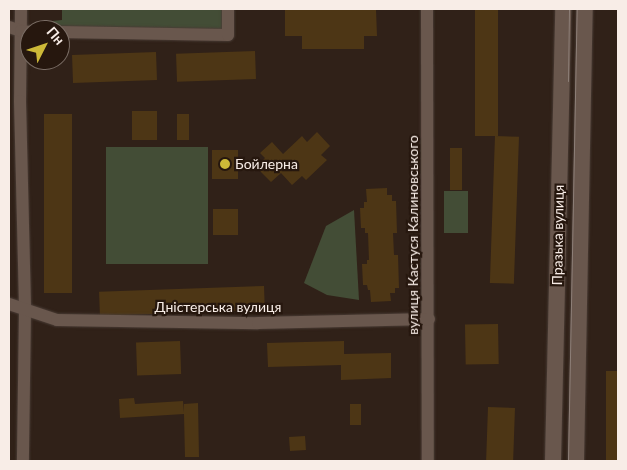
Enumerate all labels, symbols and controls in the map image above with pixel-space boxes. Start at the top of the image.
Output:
north arrow [20,20,70,70]
text: Пн [44,23,68,48]
street label: вулиця Кастуся Калиновського [405,135,421,335]
place label: Бойлерна [235,156,298,172]
marker: Бойлерна [219,158,231,170]
street label: Празька вулиця [549,185,567,285]
street label: Дністерська вулиця [155,299,281,315]

